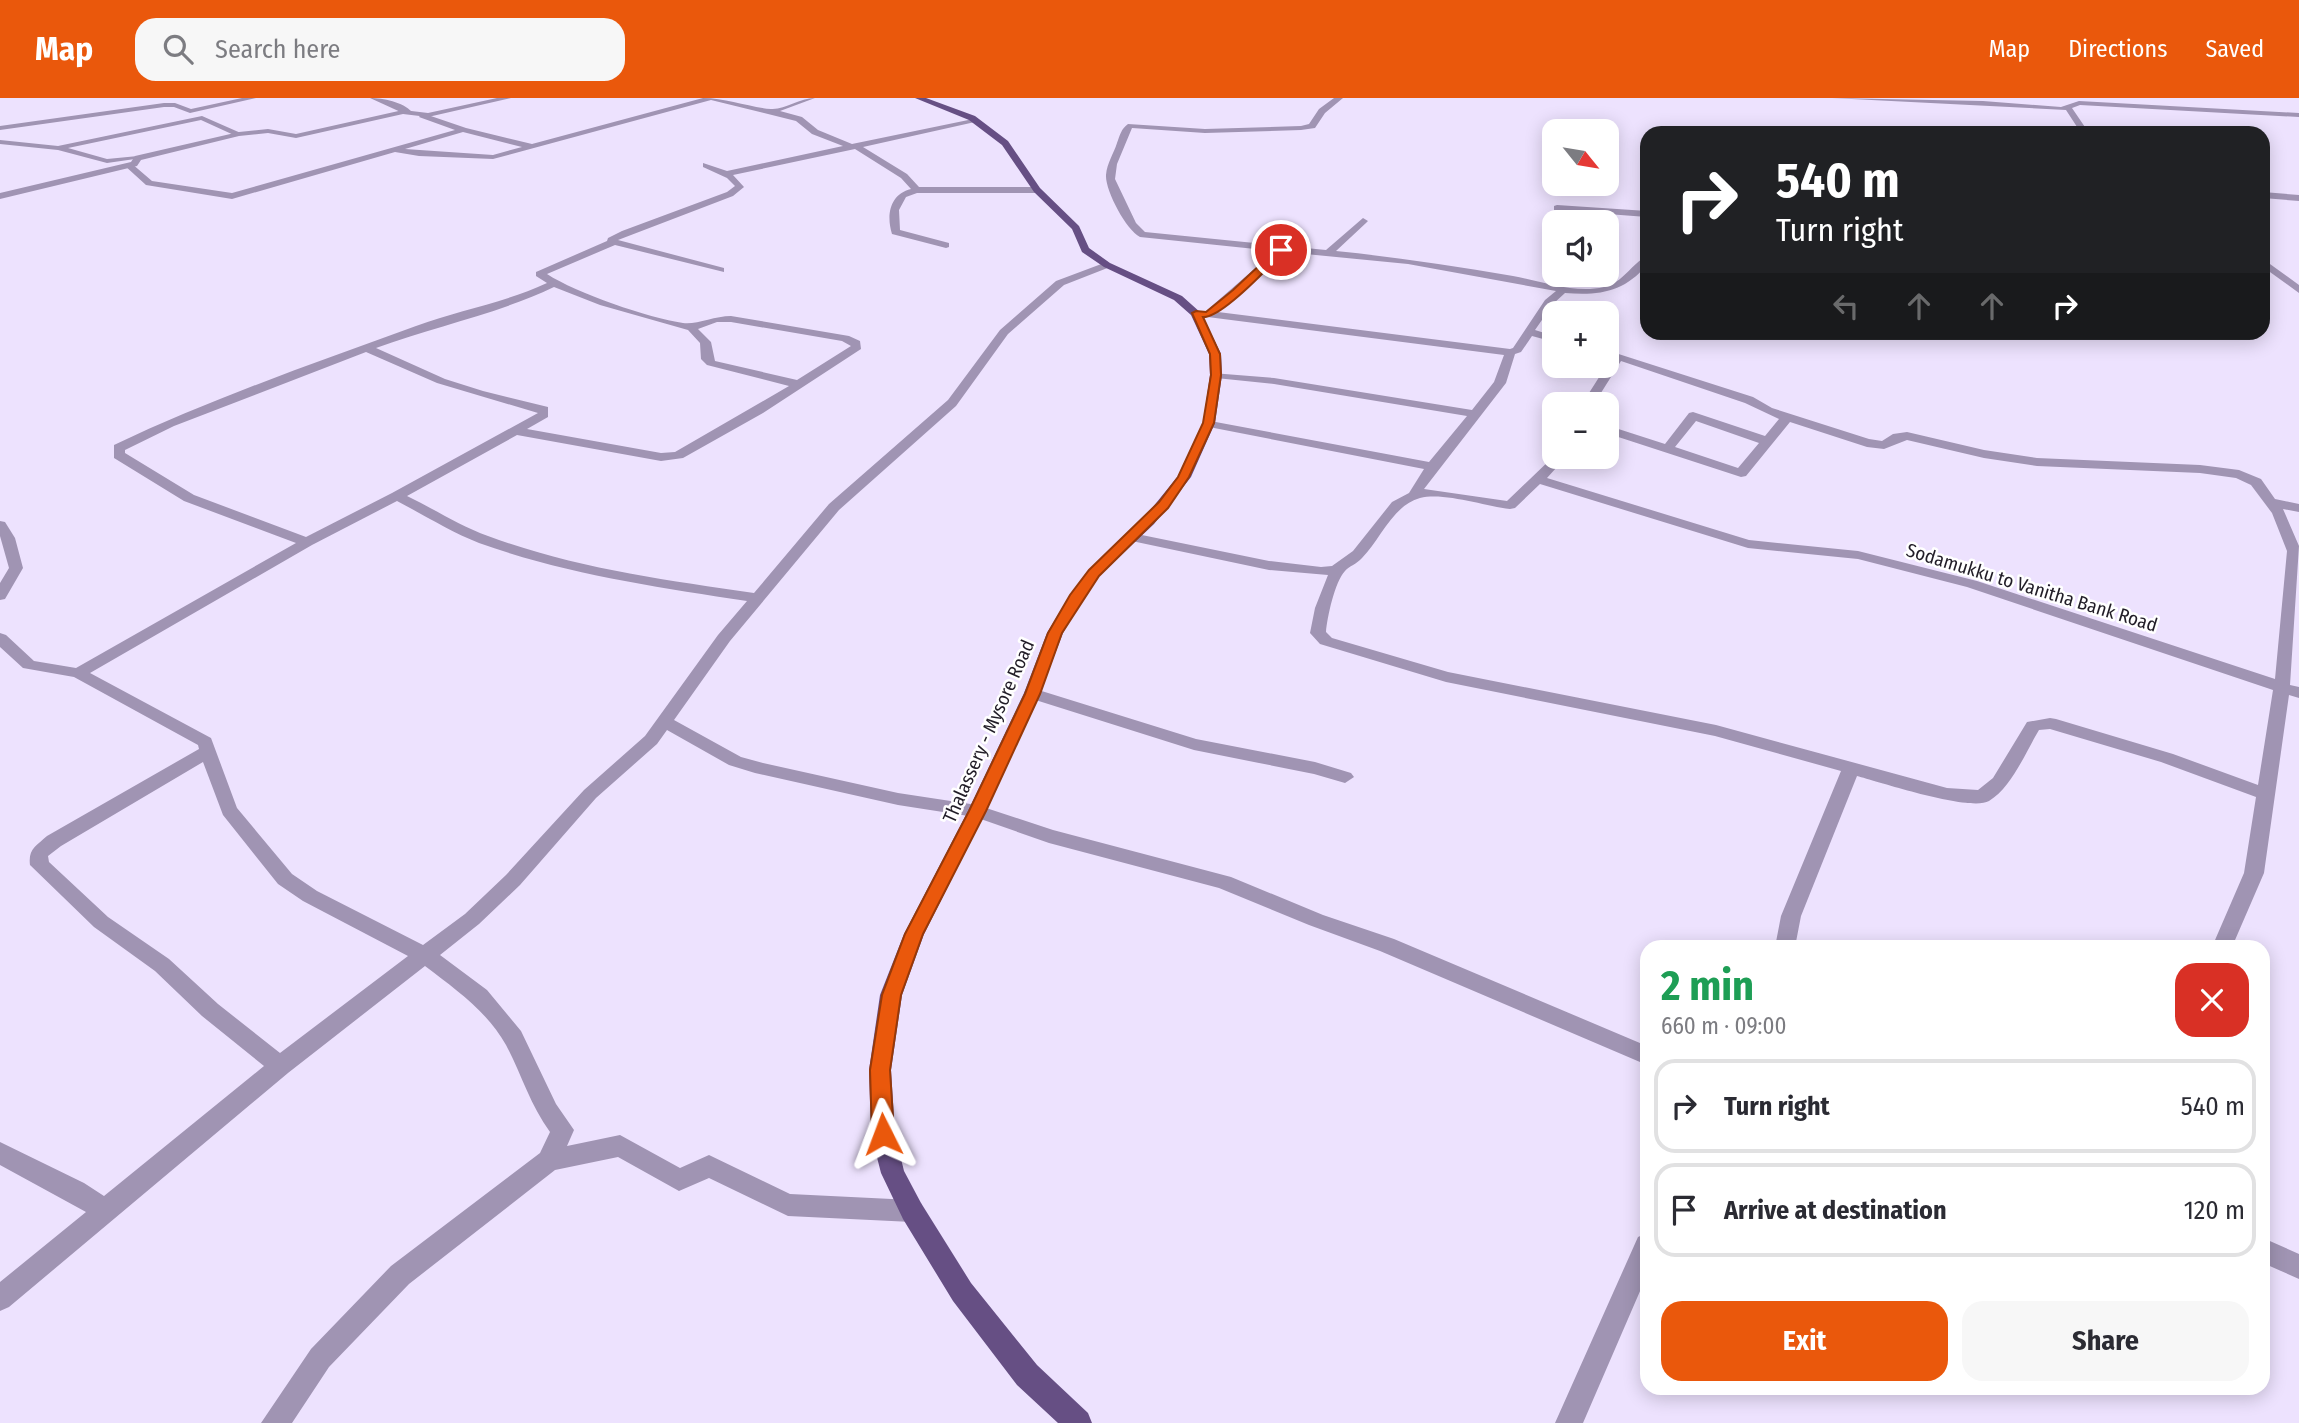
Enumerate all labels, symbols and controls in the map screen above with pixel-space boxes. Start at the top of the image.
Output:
search box [135,18,625,81]
text: Map [35,29,93,69]
icon: search [159,30,197,68]
text: Search here [215,34,340,65]
text: Map [1989,35,2030,63]
text: Directions [2068,35,2167,63]
text: Saved [2205,35,2264,63]
north arrow [1542,119,1619,196]
map controls [1542,119,1619,469]
text: 540 m [1776,151,1900,210]
icon: right [1661,154,1752,245]
button: sound [1542,210,1619,287]
text: Turn right [1776,211,1903,249]
pin [1251,220,1311,280]
icon: arrive [1262,231,1300,269]
icon: left [1827,287,1865,325]
icon: ahead [1900,287,1938,325]
icon: ahead [1973,287,2011,325]
icon: right [2046,287,2084,325]
button: + [1542,301,1619,378]
button: − [1542,392,1619,469]
street label: Sodamukku to Vanitha Bank Road [1904,538,2160,637]
street label: Thalassery - Mysore Road [938,636,1039,826]
text: 2 min [1661,961,1754,1011]
button: close [2175,963,2249,1037]
text: 660 m · 09:00 [1661,1012,1786,1040]
icon: right [1665,1087,1703,1125]
text: Turn right [1724,1091,1830,1122]
text: 540 m [2181,1091,2245,1122]
position arrow [846,1097,920,1171]
icon: arrive [1665,1191,1703,1229]
text: Arrive at destination [1724,1195,1947,1226]
text: 120 m [2184,1195,2245,1226]
button: Exit [1661,1301,1948,1381]
button: Share [1962,1301,2249,1381]

